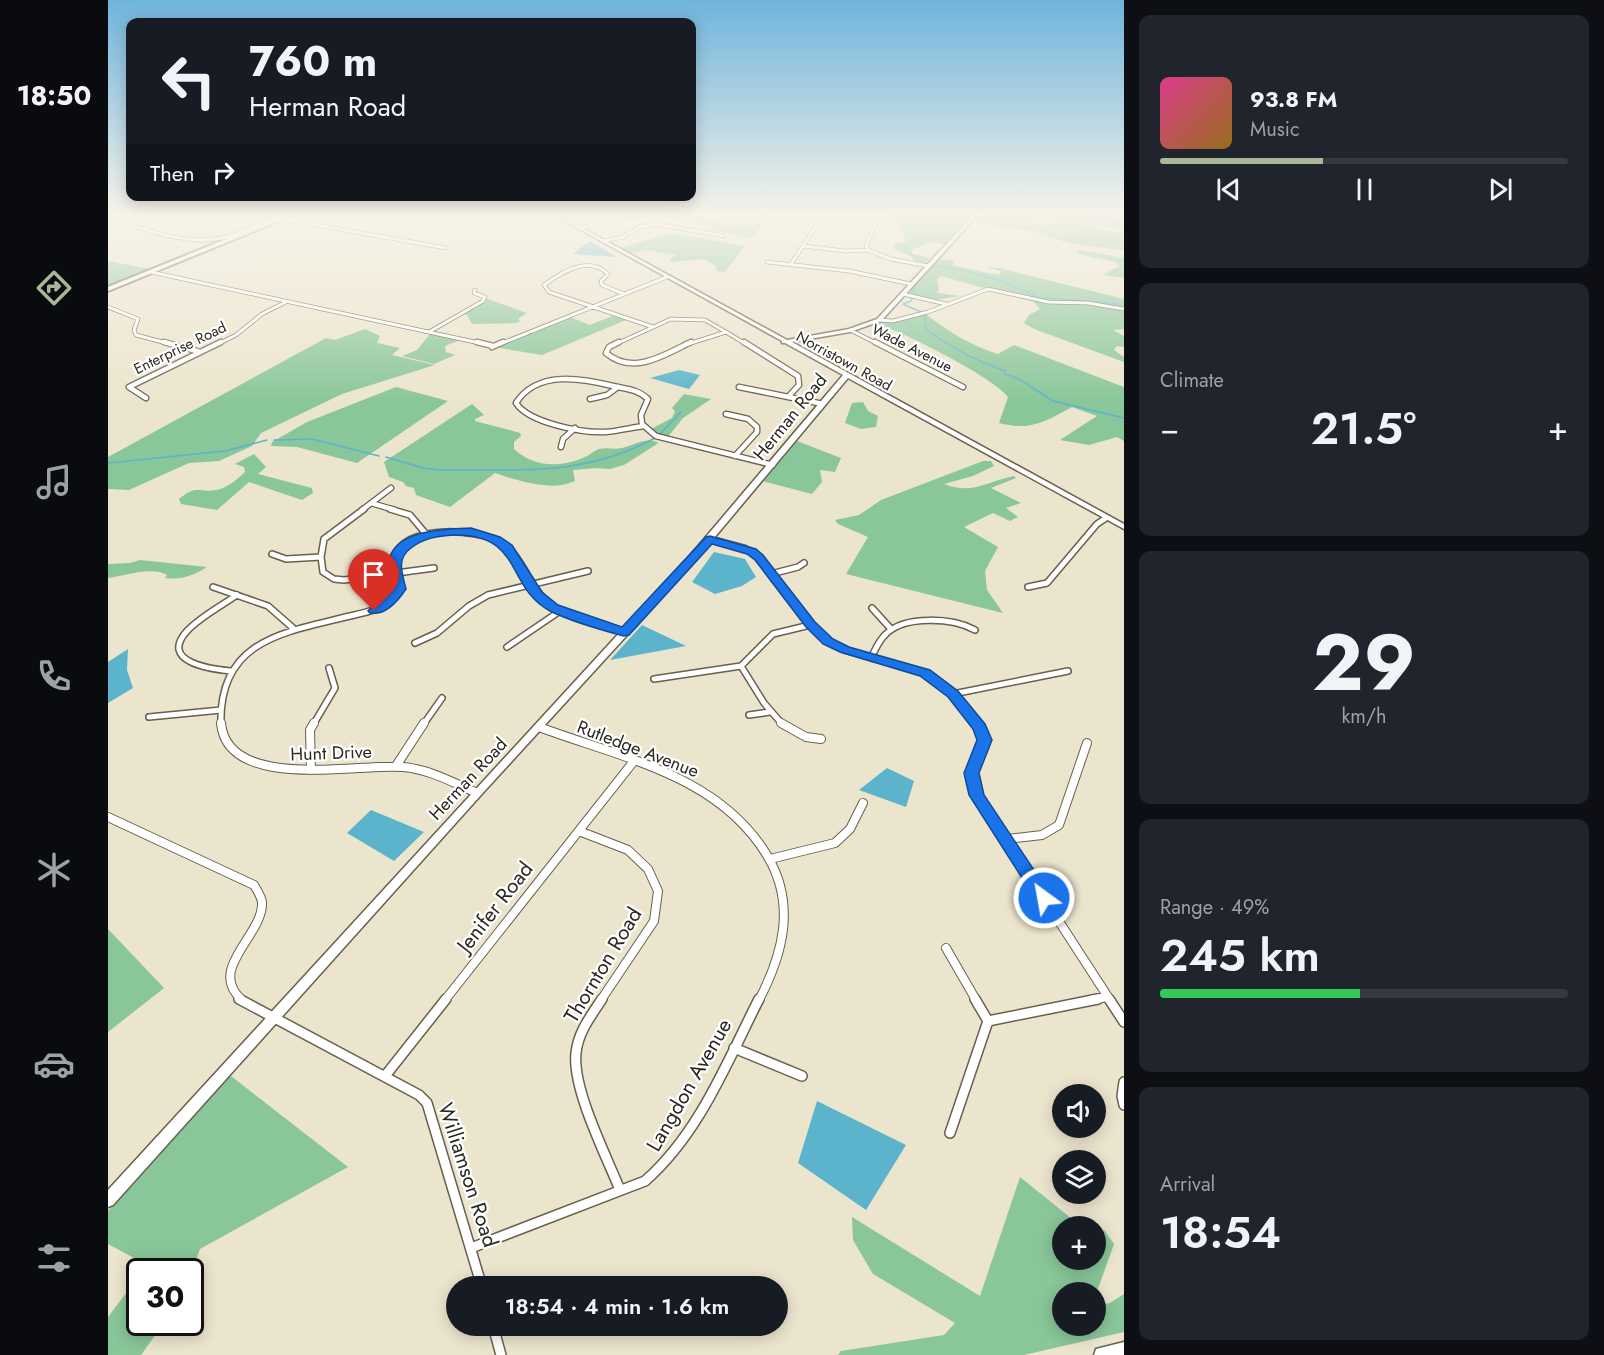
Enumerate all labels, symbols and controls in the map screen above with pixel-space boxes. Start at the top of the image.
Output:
text: 760 m [249,31,377,92]
icon: left [150,42,228,120]
text: 18:50 [17,76,91,115]
text: 93.8 FM [1250,83,1337,115]
text: Herman Road [249,87,406,126]
text: Music [1250,115,1300,144]
icon: right [207,156,240,189]
text: Then [150,157,195,189]
icon: previous [1212,173,1245,206]
icon: pause [1348,173,1381,206]
icon: next [1484,173,1517,206]
icon: directions [33,267,75,309]
street label: Enterprise Road [130,316,230,380]
street label: Wade Avenue [868,318,956,378]
street label: Norristown Road [792,326,896,396]
text: Climate [1160,366,1224,395]
street label: Herman Road [747,368,833,466]
text: 21.5° [1311,396,1416,461]
text: − [1160,405,1179,452]
text: + [1548,405,1568,452]
icon: music [33,461,75,503]
pin [348,549,399,611]
icon: arrive [357,558,390,591]
text: 29 [1312,607,1416,719]
icon: phone [33,655,75,697]
text: km/h [1341,702,1387,731]
street label: Rutledge Avenue [573,714,703,784]
street label: Herman Road [423,732,513,826]
street label: Hunt Drive [290,739,372,767]
icon: climate [33,849,75,891]
street label: Jenifer Road [448,855,540,961]
position arrow [1012,866,1076,930]
text: Range · 49% [1160,893,1269,922]
street label: Thornton Road [557,902,649,1028]
text: 245 km [1160,923,1320,988]
street label: Langdon Avenue [639,1013,739,1157]
icon: car [33,1043,75,1085]
map controls [1052,1084,1106,1336]
button: sound [1052,1084,1106,1138]
street label: Williamson Road [430,1099,506,1251]
button: layers [1052,1150,1106,1204]
text: Arrival [1160,1170,1215,1199]
text: 18:54 [1160,1200,1281,1265]
button: + [1052,1216,1106,1270]
icon: filters [33,1237,75,1279]
speed limit sign: 30 [126,1258,204,1336]
button: − [1052,1282,1106,1336]
text: 18:54 · 4 min · 1.6 km [505,1290,729,1322]

